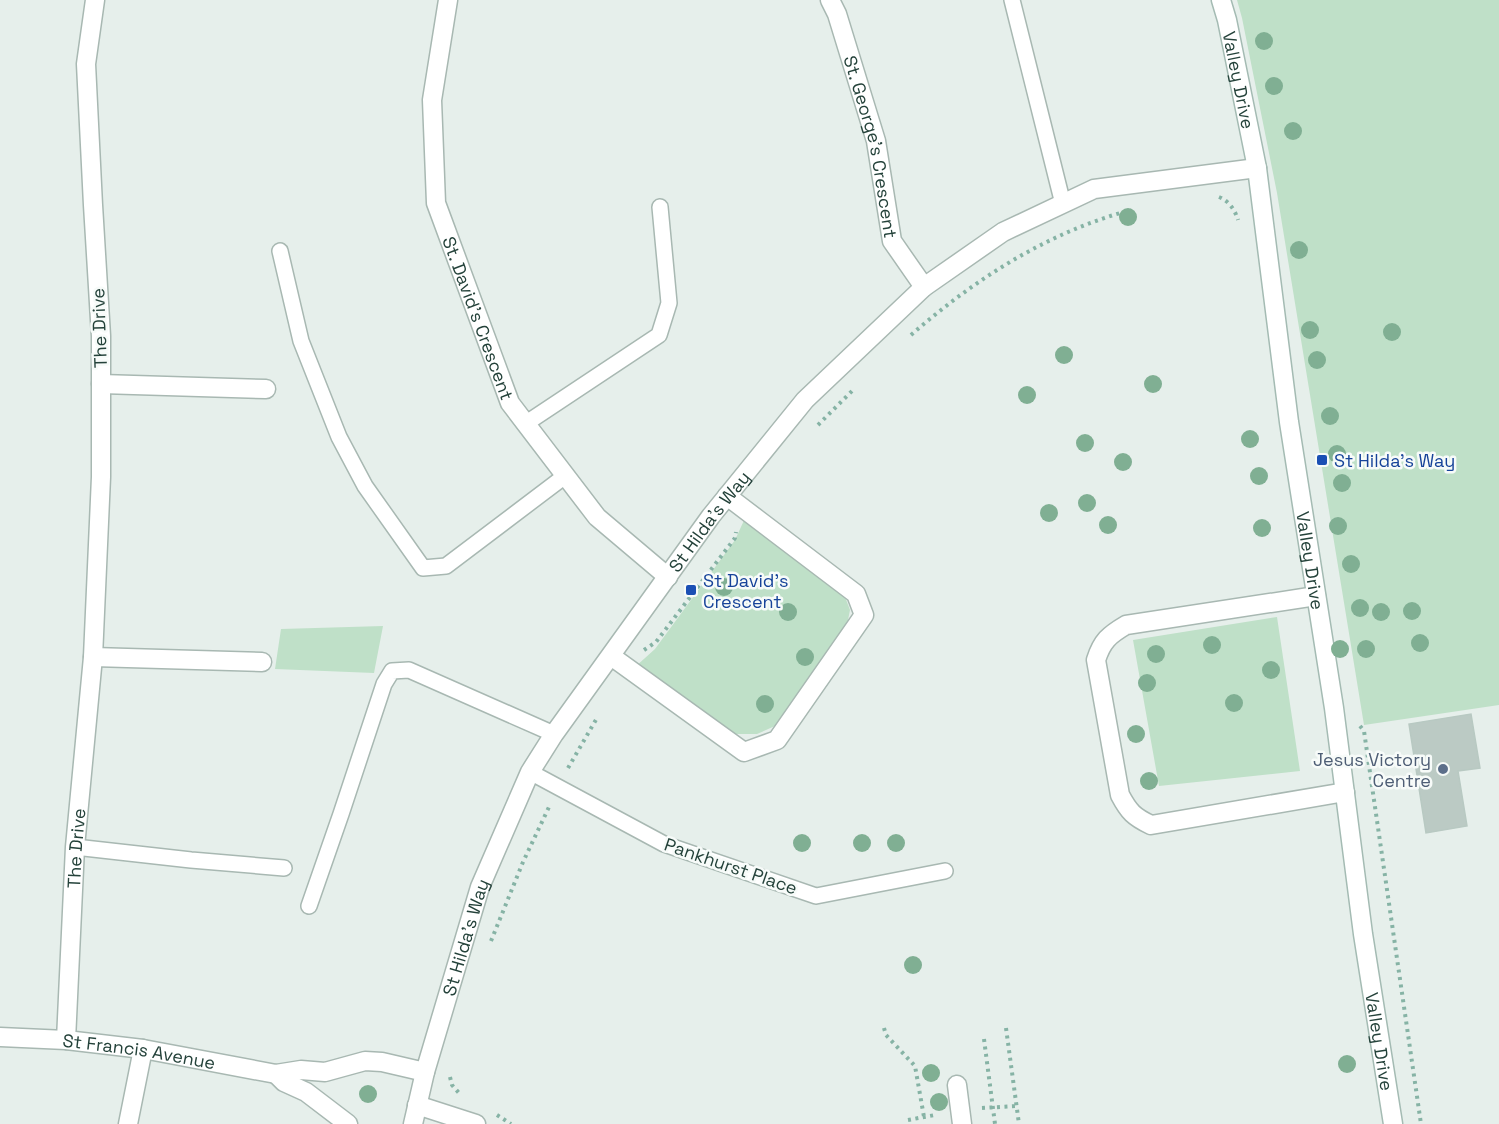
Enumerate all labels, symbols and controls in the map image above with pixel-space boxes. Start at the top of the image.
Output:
street label: Valley Drive [1218,29,1260,131]
street label: St. George's Crescent [839,53,903,240]
street label: St. David's Crescent [438,233,519,403]
street label: The Drive [86,288,112,368]
place label: St Hilda's Way [1334,449,1455,472]
marker: St Hilda's Way [1315,453,1329,467]
street label: St Hilda's Way [663,466,755,576]
street label: Valley Drive [1292,510,1330,611]
place label: St David's Crescent [703,569,788,613]
marker: St David's Crescent [684,583,698,597]
place label: Jesus Victory Centre [1313,748,1431,792]
marker: Jesus Victory Centre [1436,762,1450,776]
street label: The Drive [62,807,90,889]
street label: Pankhurst Place [661,832,801,900]
street label: St Hilda's Way [437,875,494,999]
street label: Valley Drive [1361,991,1399,1092]
street label: St Francis Avenue [61,1028,217,1074]

